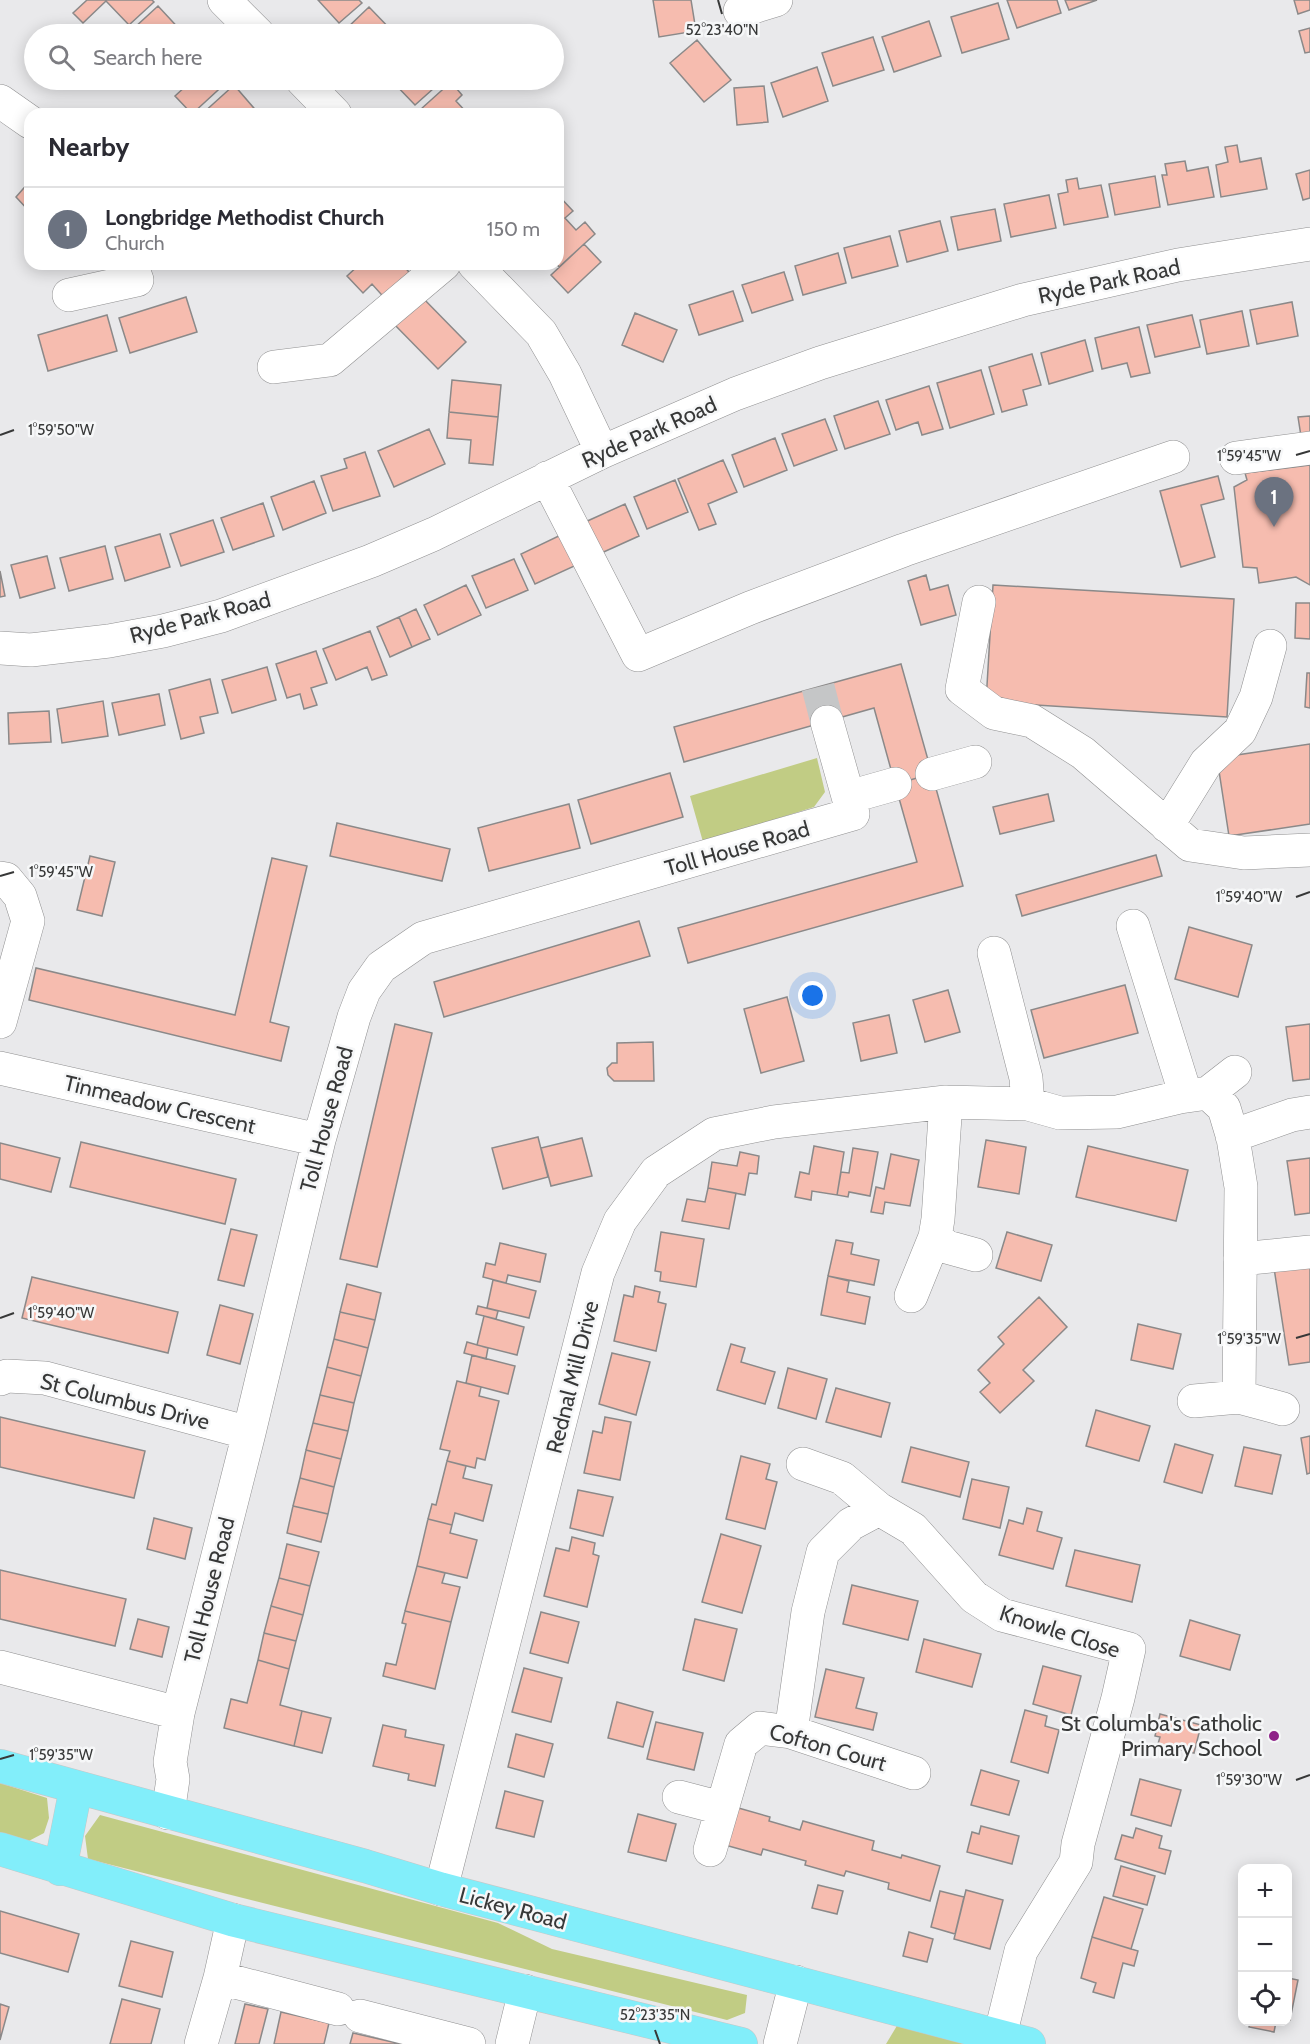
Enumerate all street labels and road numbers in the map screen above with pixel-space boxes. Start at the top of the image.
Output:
street label: Ryde Park Road [1036,253,1183,310]
street label: Ryde Park Road [578,391,721,474]
street label: Ryde Park Road [127,586,274,649]
street label: Toll House Road [662,815,813,882]
street label: Toll House Road [294,1044,359,1195]
street label: Tinmeadow Crescent [61,1069,259,1140]
street label: Rednal Mill Drive [540,1298,604,1456]
street label: St Columbus Drive [37,1367,212,1436]
street label: Toll House Road [178,1514,241,1666]
street label: Knowle Close [996,1599,1124,1664]
street label: Cofton Court [766,1718,890,1777]
street label: Lickey Road [456,1881,569,1936]

